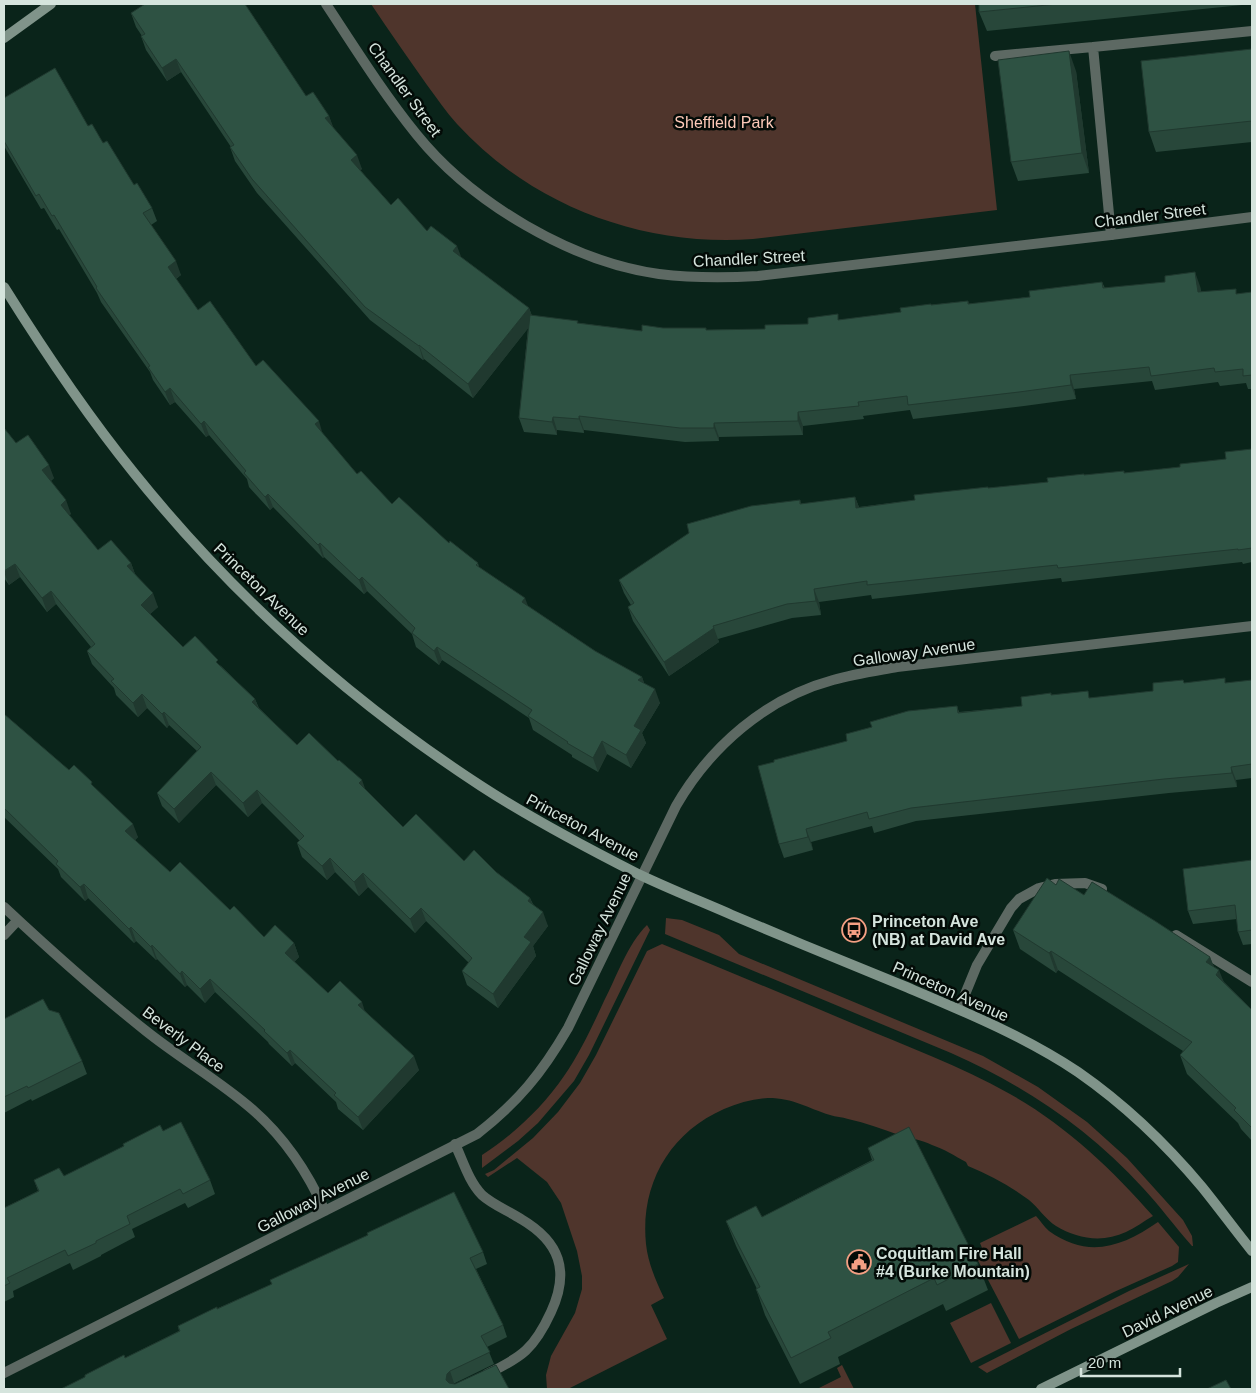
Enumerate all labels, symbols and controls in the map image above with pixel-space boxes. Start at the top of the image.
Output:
street label: Chandler Street [365,39,445,140]
park label: Sheffield Park [674,114,775,131]
street label: Chandler Street [1093,200,1207,231]
street label: Chandler Street [693,247,806,270]
street label: Princeton Avenue [211,540,313,639]
street label: Galloway Avenue [852,635,976,669]
street label: Princeton Avenue [524,791,642,864]
street label: Galloway Avenue [565,870,634,988]
place label: Princeton Ave (NB) at David Ave [872,913,1005,948]
bus stop icon: Princeton Ave (NB) at David Ave [841,917,867,943]
street label: Princeton Avenue [890,958,1012,1025]
street label: Beverly Place [140,1003,228,1076]
street label: Galloway Avenue [254,1165,372,1236]
place label: Coquitlam Fire Hall #4 (Burke Mountain) [876,1245,1030,1280]
public building icon: Coquitlam Fire Hall #4 (Burke Mountain) [846,1249,872,1275]
street label: David Avenue [1119,1282,1215,1341]
scale bar [1081,1346,1180,1378]
text: 20 m [1088,1354,1121,1371]

